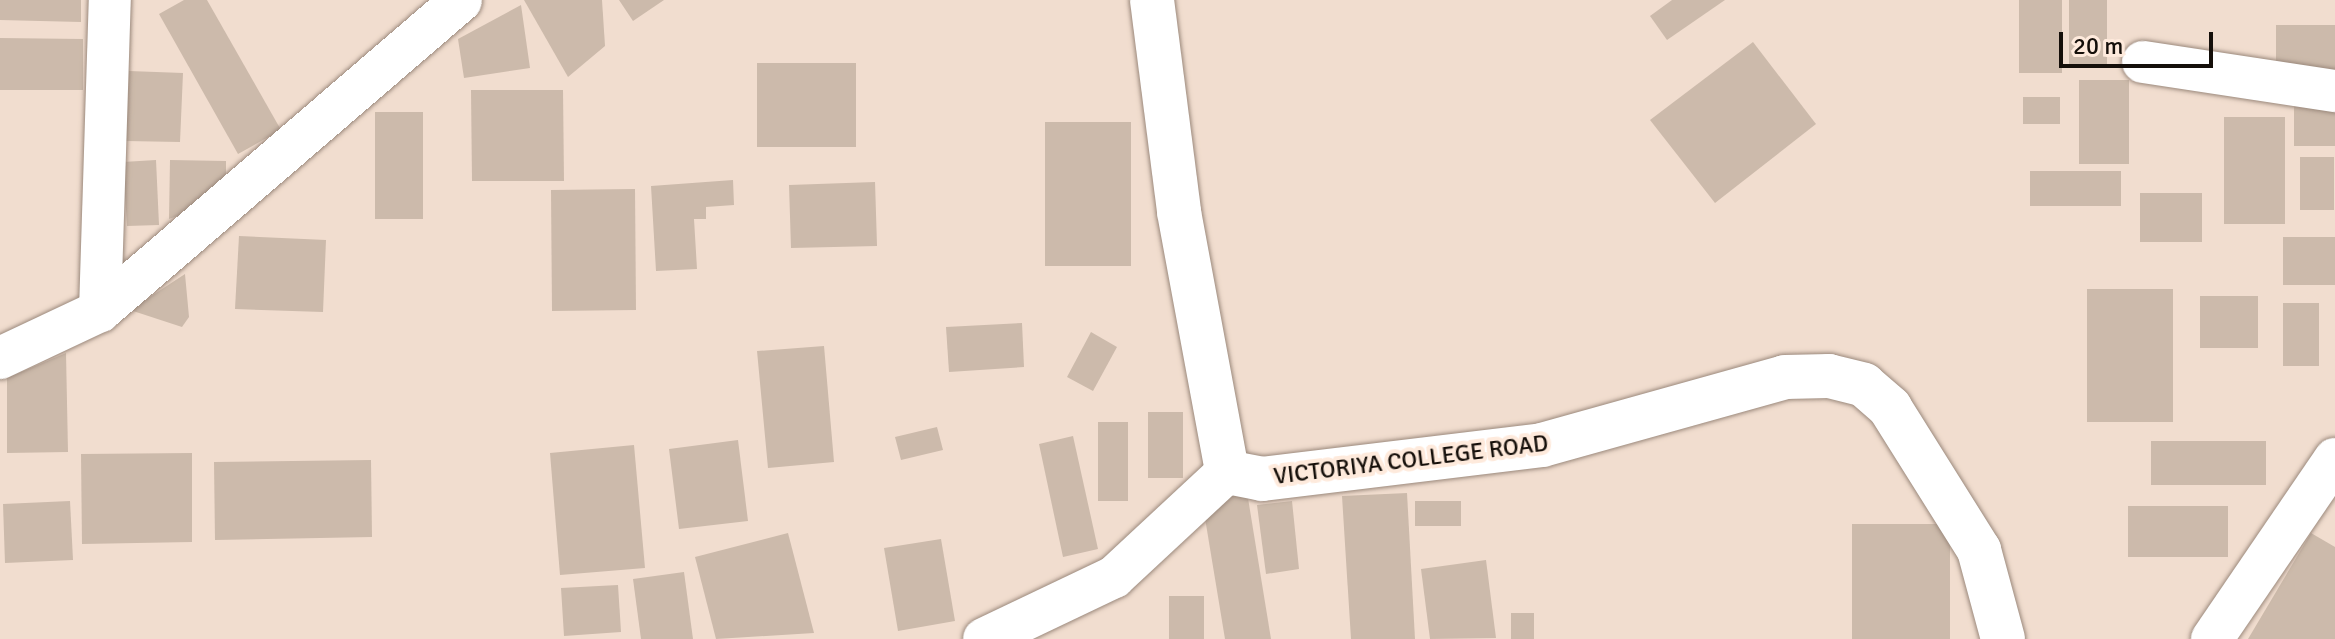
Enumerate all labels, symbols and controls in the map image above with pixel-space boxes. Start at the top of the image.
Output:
scale bar [2063,16,2217,66]
text: 20 m [2073,31,2123,61]
street label: VICTORIYA COLLEGE ROAD [1272,429,1550,491]

